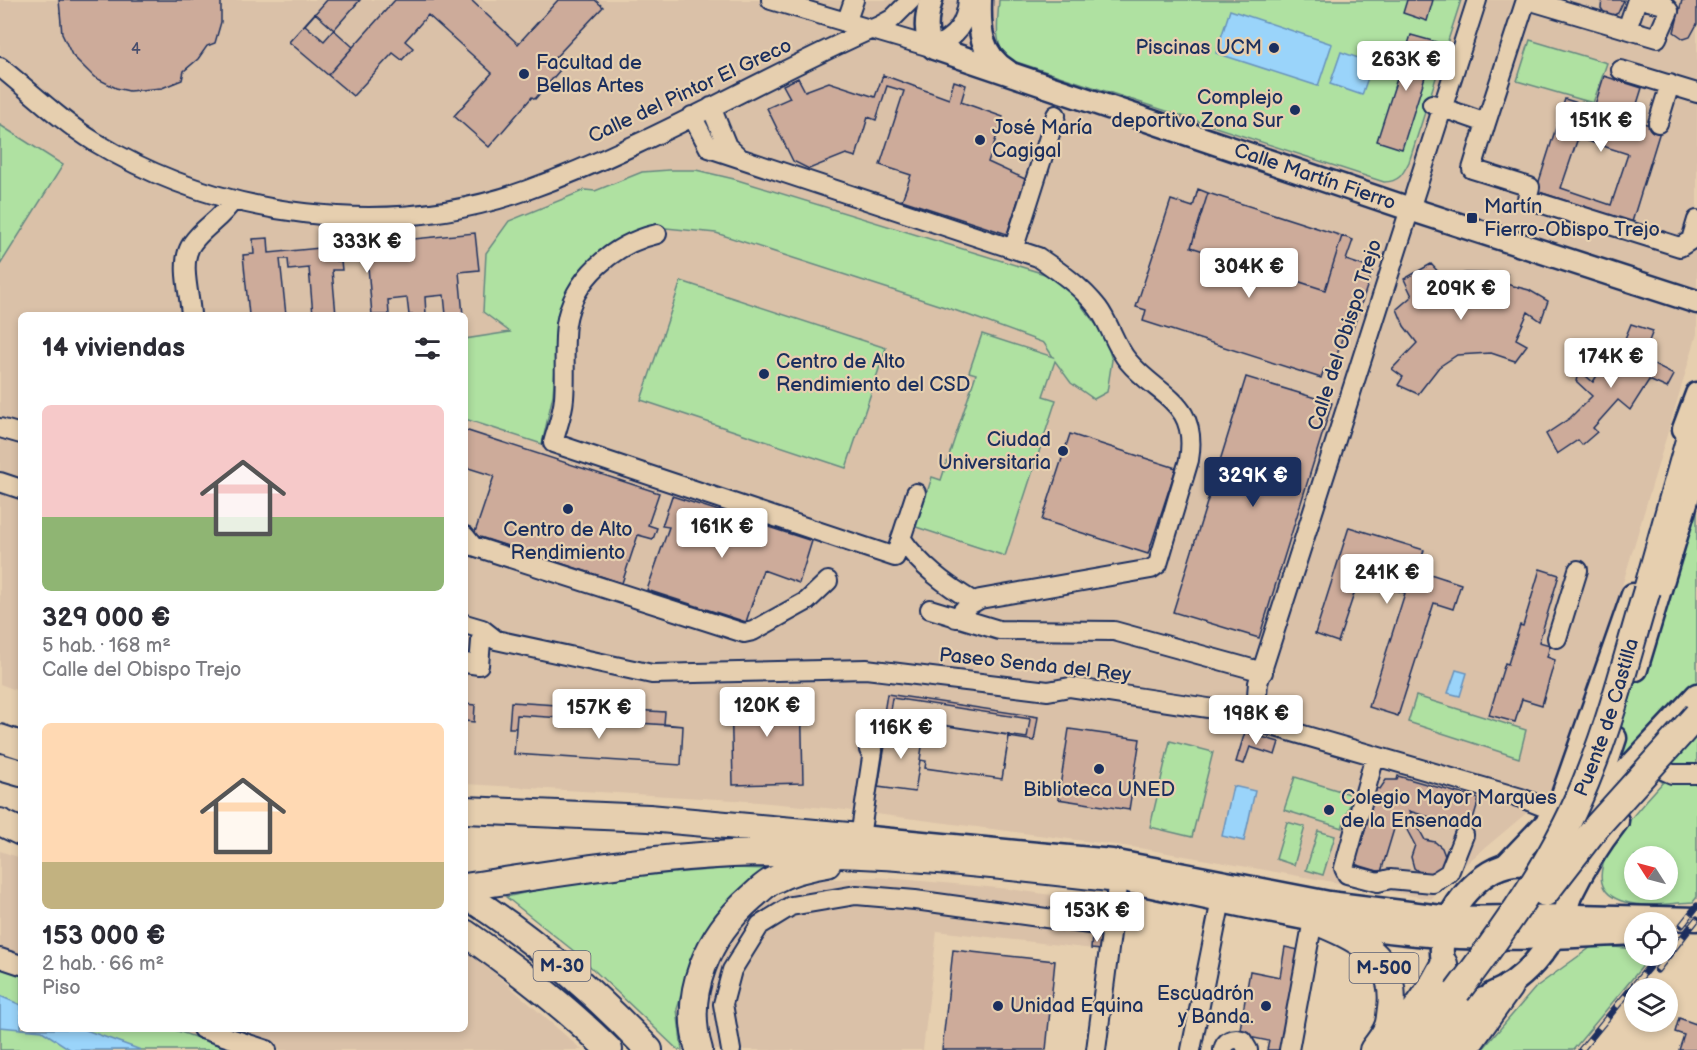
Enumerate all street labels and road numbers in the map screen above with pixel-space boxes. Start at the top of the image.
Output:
street label: Calle del Pintor El Greco [585,33,795,149]
street label: Calle Martín Fierro [1231,138,1399,215]
street label: Calle del Obispo Trejo [1303,236,1387,434]
street label: Puente de Castilla [1569,636,1644,800]
street label: Paseo Senda del Rey [938,643,1132,687]
road number: M-30 [534,951,590,981]
road number: M-500 [1350,953,1418,983]

